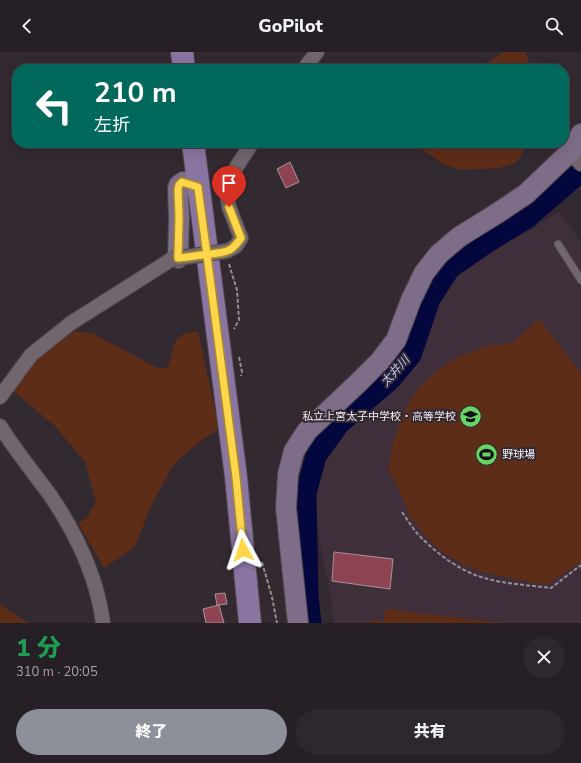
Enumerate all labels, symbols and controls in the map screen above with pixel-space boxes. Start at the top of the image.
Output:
text: GoPilot [258,14,323,38]
icon: back [16,15,38,37]
icon: search [543,15,565,37]
text: 210 m [94,74,177,112]
icon: left [28,80,80,132]
text: 左折 [94,113,130,137]
pin [212,166,246,207]
icon: arrive [218,172,240,194]
water label: 太井川 [377,351,414,390]
school or university icon: 私立上宮太子中学校・高等学校 [458,403,484,429]
place label: 私立上宮太子中学校・高等学校 [302,409,456,424]
sports icon: 野球場 [473,441,499,467]
place label: 野球場 [502,447,535,462]
position arrow [222,529,264,571]
text: 1 分 [16,632,61,664]
button: close [523,636,565,678]
text: 310 m · 20:05 [16,663,98,681]
button: 終了 [16,709,287,755]
button: 共有 [295,709,565,755]

